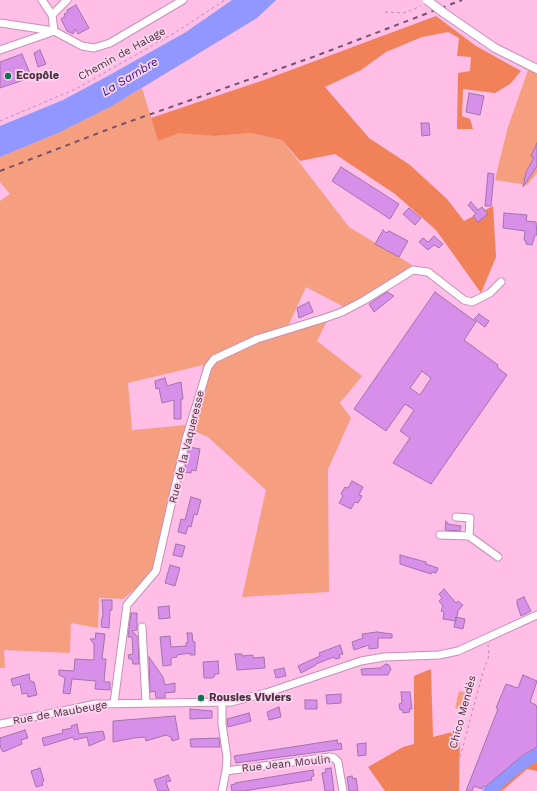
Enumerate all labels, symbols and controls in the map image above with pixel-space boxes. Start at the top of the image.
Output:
street label: Chemin de Halage [76,25,168,83]
water label: La Sambre [99,55,161,99]
place label: Ecopôle [16,69,59,83]
marker: Ecopôle [3,71,13,81]
street label: Rue de la Vaqueresse [167,389,207,505]
street label: Chico Mendès [447,674,479,750]
place label: Rousies Viviers [209,691,291,705]
marker: Rousies Viviers [196,693,206,703]
street label: Rue de Maubeuge [12,698,108,728]
street label: Rue Jean Moulin [241,753,331,775]

